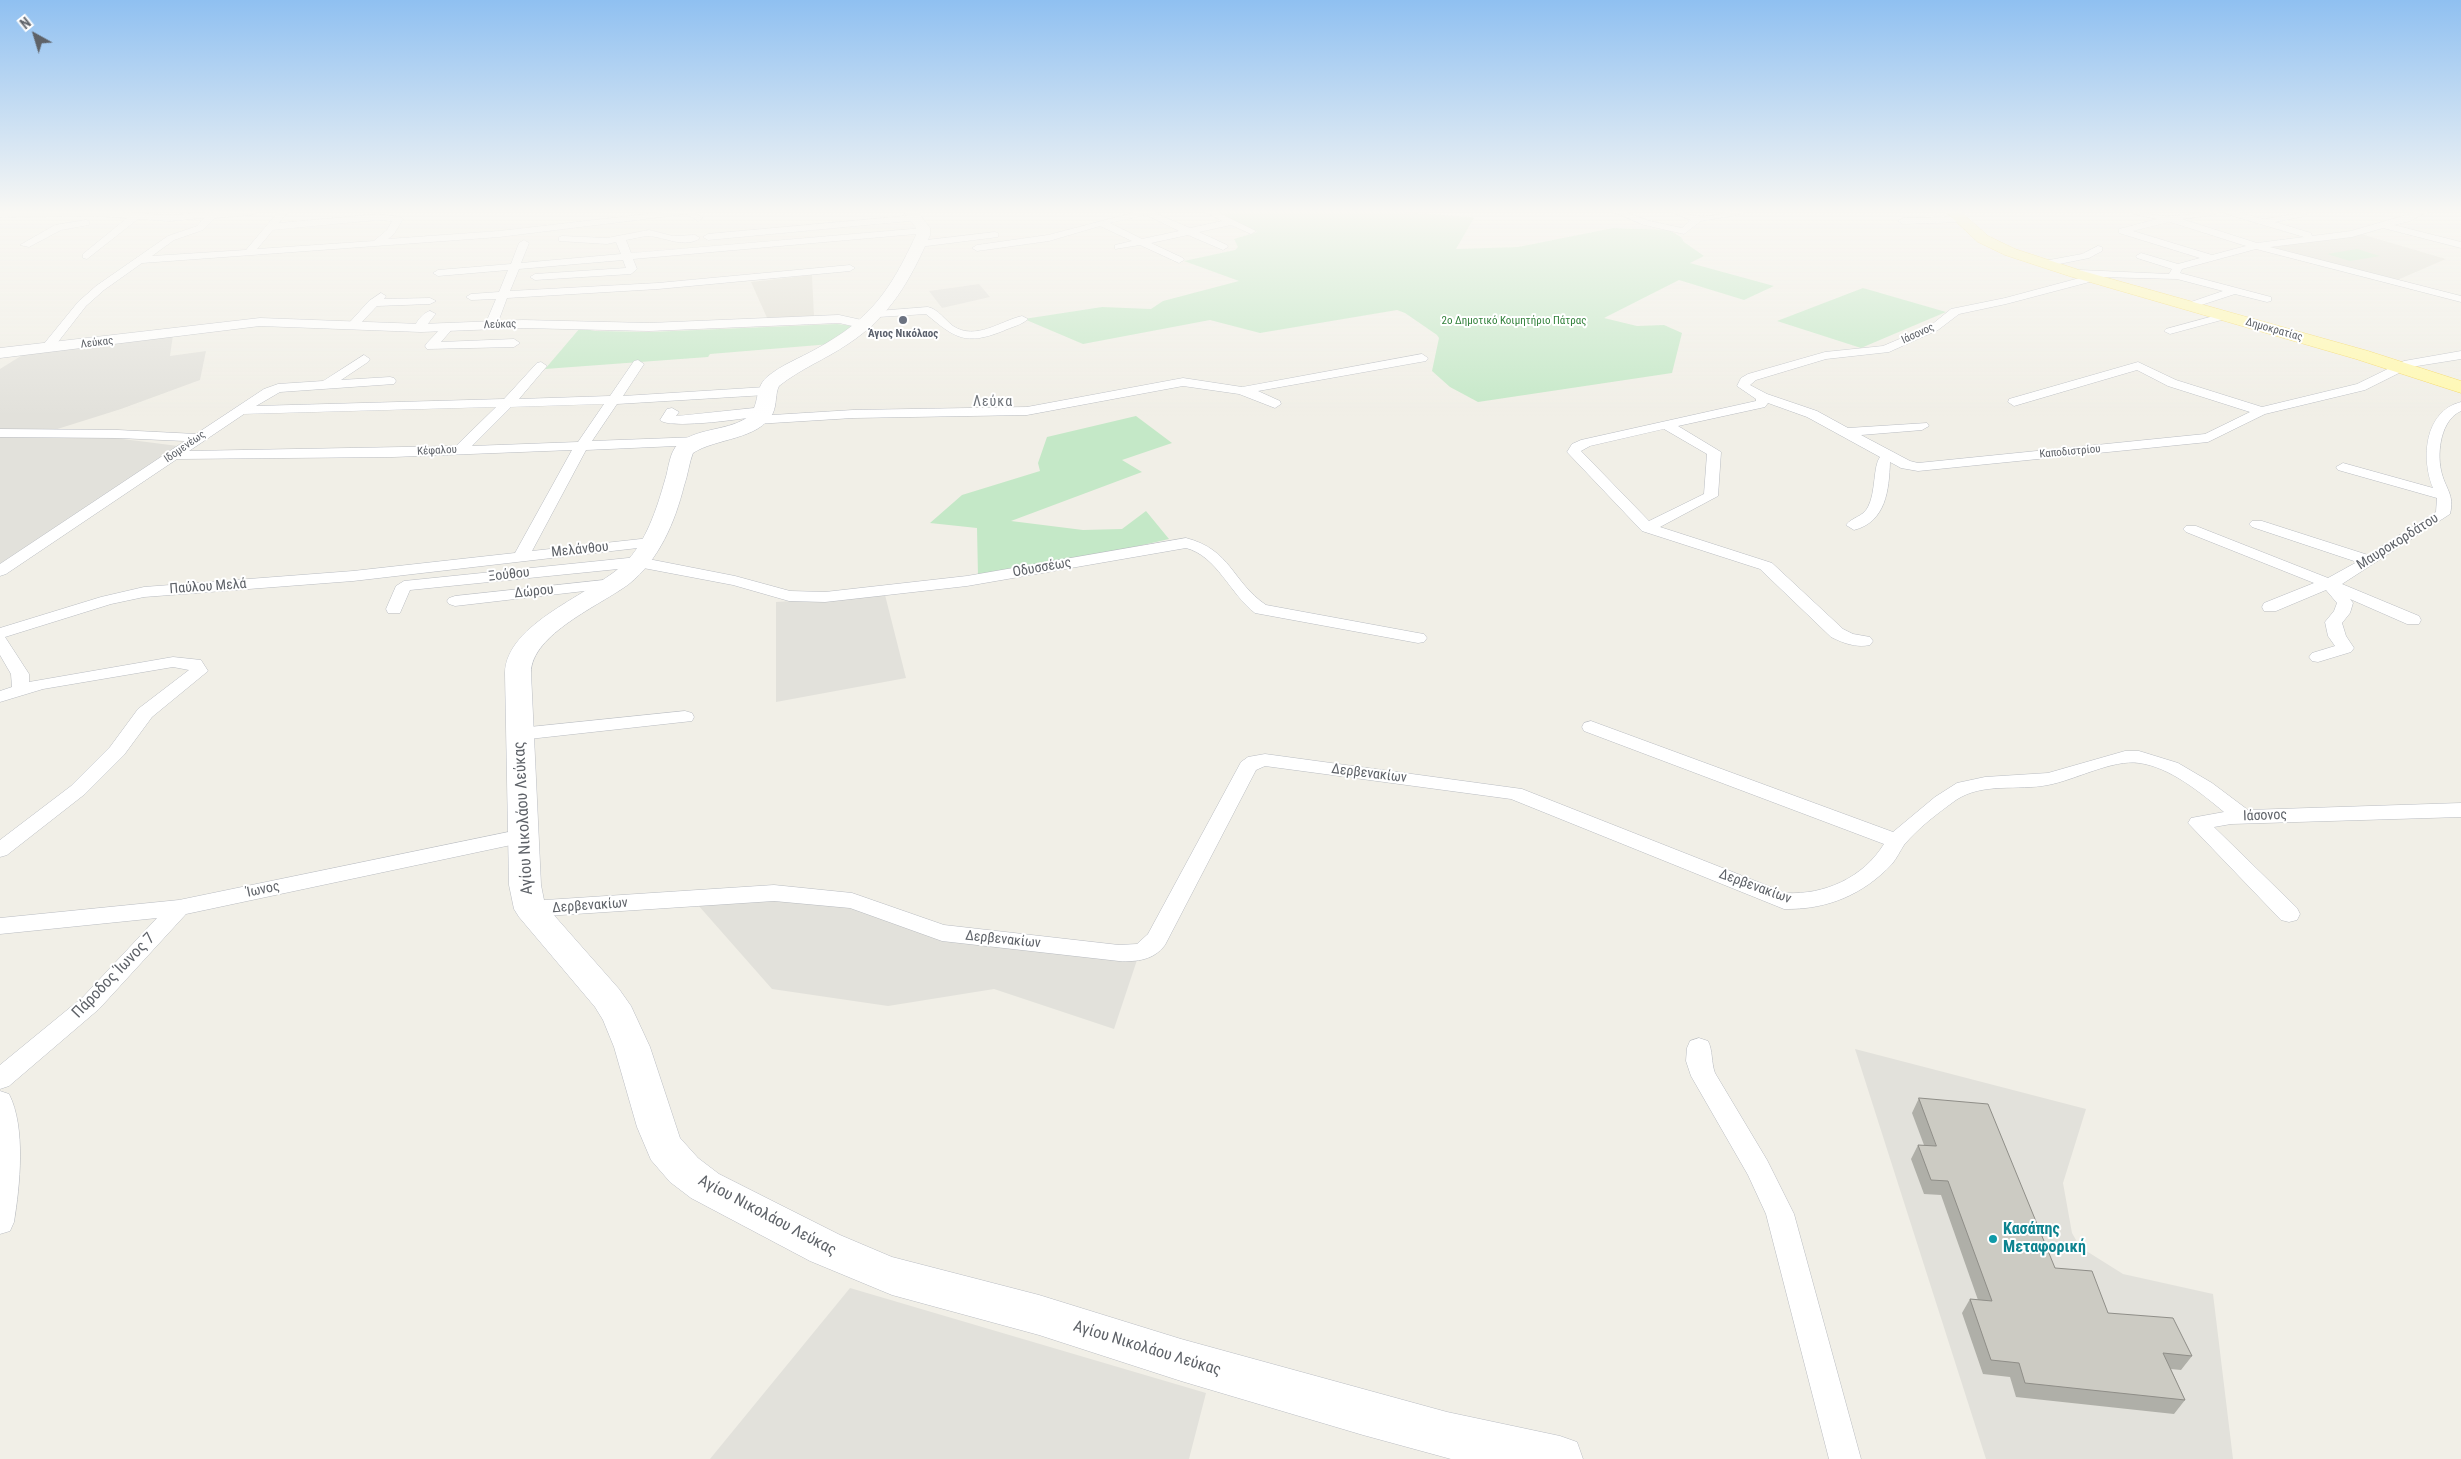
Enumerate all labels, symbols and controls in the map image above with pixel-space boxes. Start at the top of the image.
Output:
north arrow [10,10,60,60]
text: N [17,14,34,32]
marker: Άγιος Νικόλαος [897,314,909,326]
park label: 2o Δημοτικό Κοιμητήριο Πάτρας [1442,314,1586,328]
street label: Δημοκρατίας [2244,316,2304,344]
street label: Λεύκας [483,318,517,332]
street label: Ιάσονος [1900,321,1936,347]
place label: Άγιος Νικόλαος [868,327,938,341]
street label: Λεύκας [80,334,114,352]
district label: Λεύκα [972,394,1014,410]
street label: Ιδομενέως [162,428,208,466]
street label: Κέφαλου [417,443,457,459]
street label: Καποδιστρίου [2039,443,2101,461]
street label: Μαυροκορδάτου [2354,510,2442,574]
street label: Μελάνθου [550,539,610,561]
street label: Οδυσσέως [1011,555,1073,581]
street label: Ξούθου [487,564,531,586]
street label: Παύλου Μελά [169,576,247,598]
street label: Δώρου [514,582,554,602]
street label: Αγίου Νικολάου Λεύκας [510,741,538,895]
street label: Δερβενακίων [1330,761,1408,787]
street label: Ιάσονος [2243,807,2287,825]
street label: Δερβενακίων [1717,866,1793,908]
street label: Ίωνος [245,878,281,902]
street label: Δερβενακίων [552,895,628,917]
street label: Δερβενακίων [964,928,1042,952]
street label: Πάροδος Ίωνος 7 [69,929,159,1023]
street label: Αγίου Νικολάου Λεύκας [695,1171,839,1261]
place label: Κασάπης Μεταφορική [2003,1220,2086,1258]
marker: Κασάπης Μεταφορική [1987,1233,1999,1245]
street label: Αγίου Νικολάου Λεύκας [1071,1317,1223,1381]

